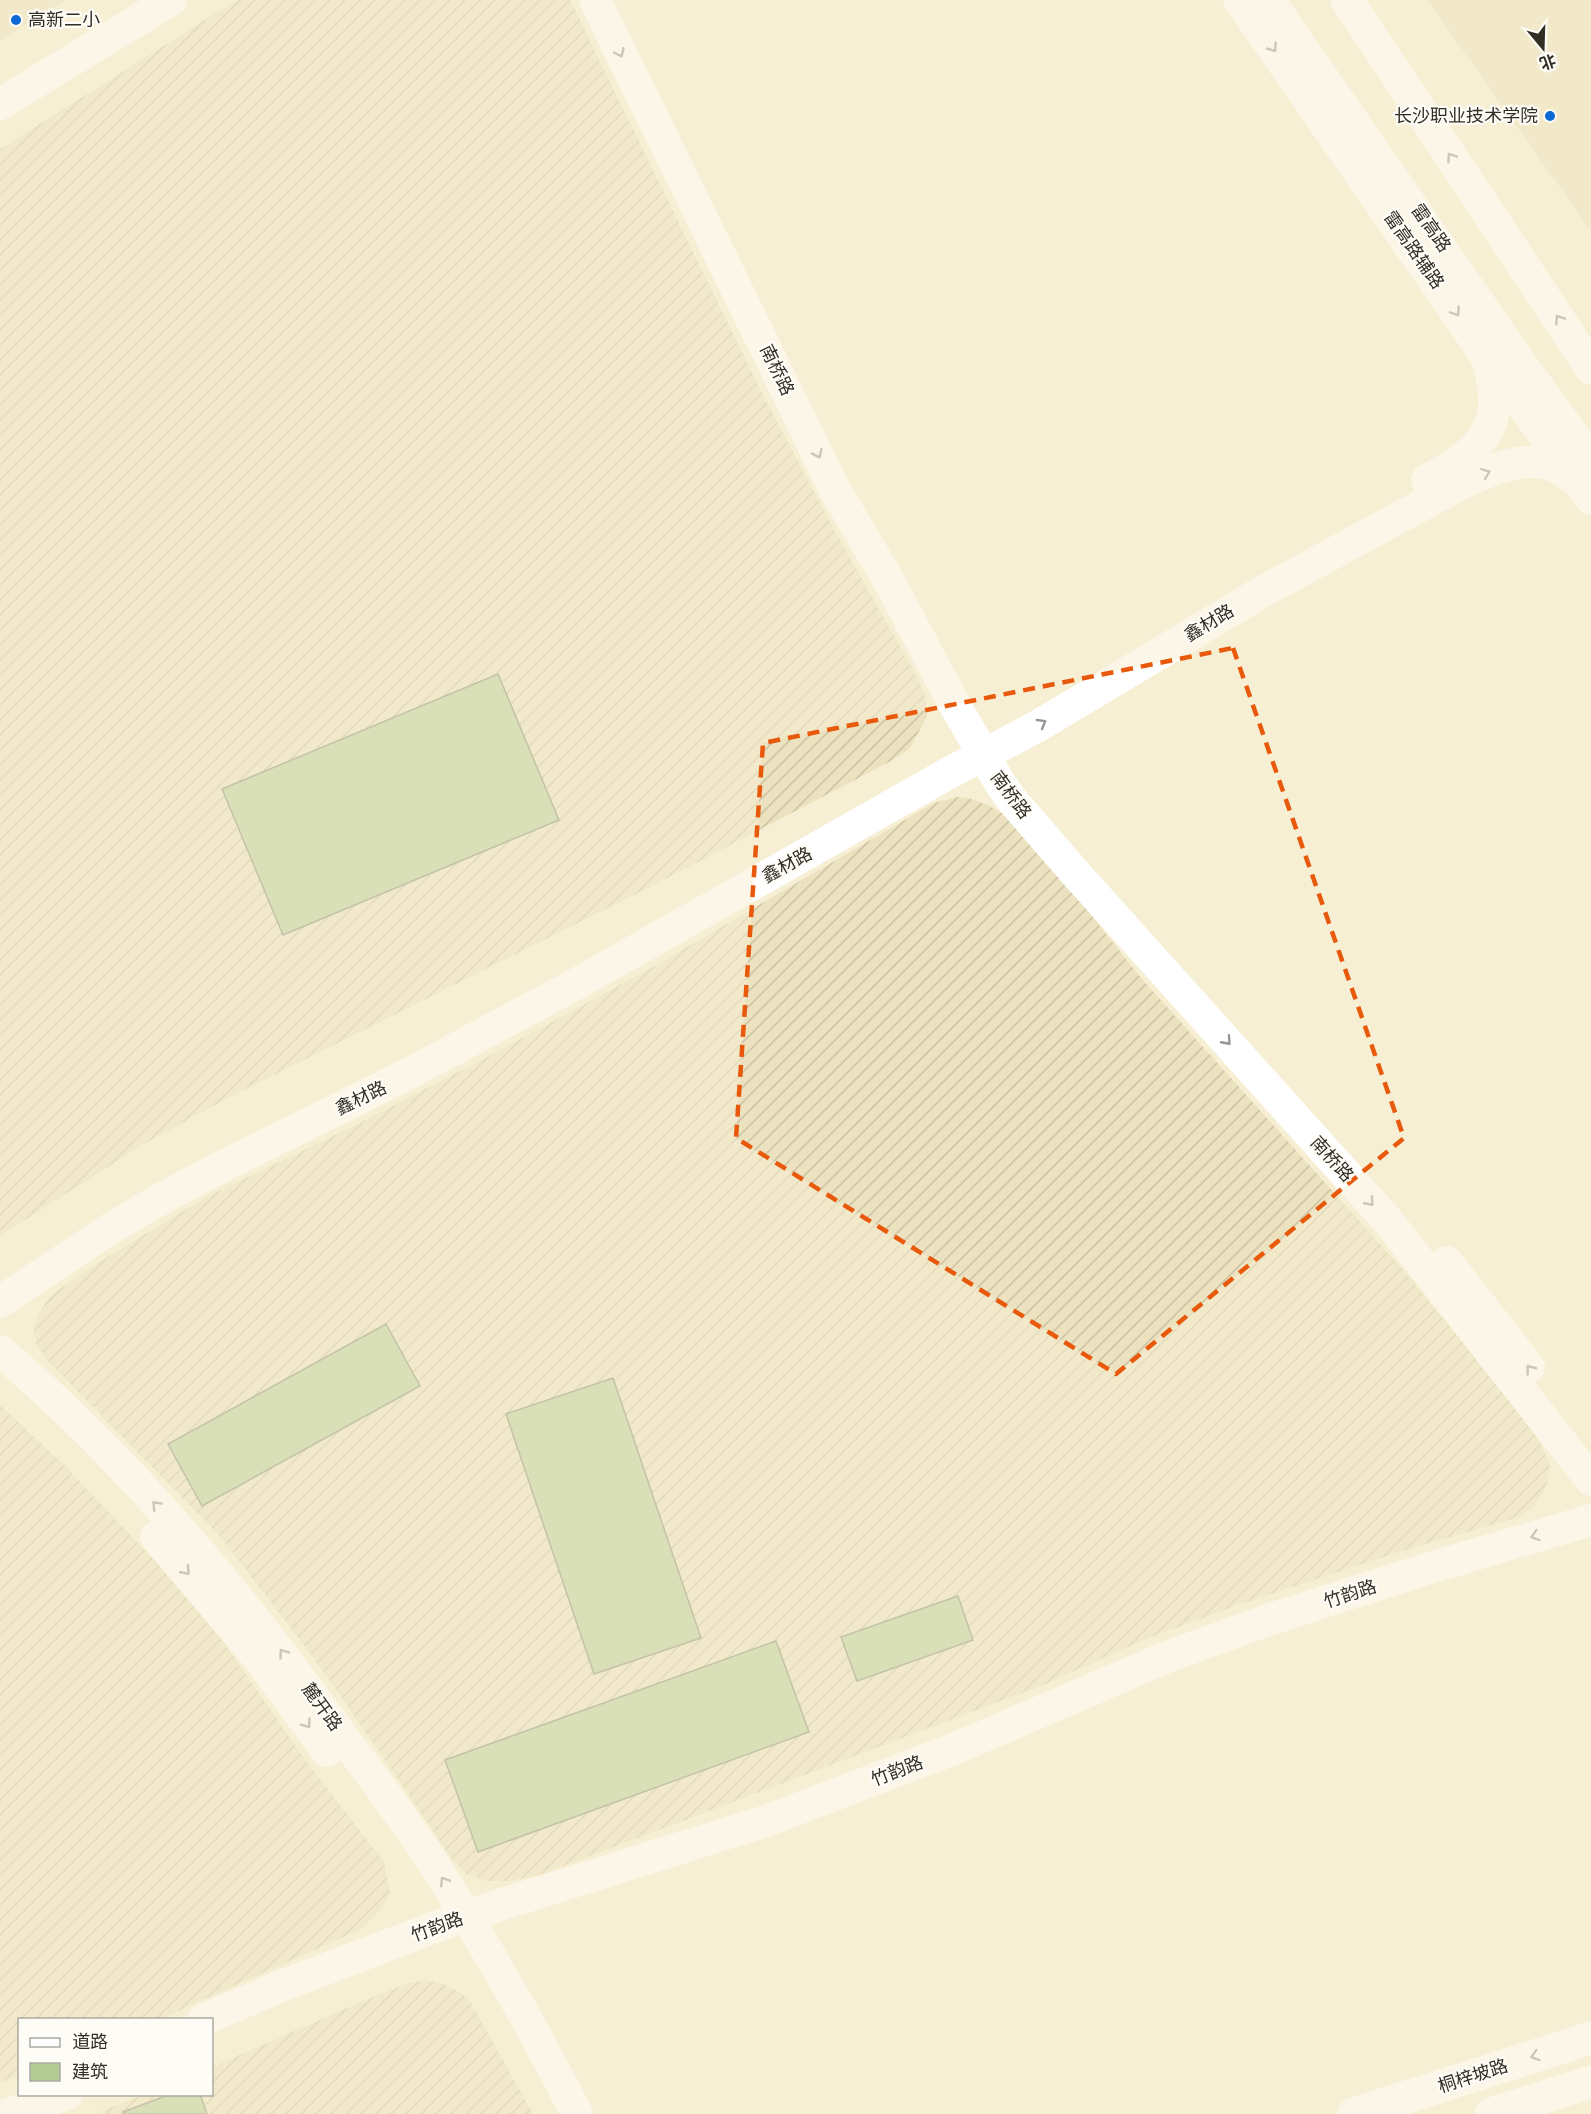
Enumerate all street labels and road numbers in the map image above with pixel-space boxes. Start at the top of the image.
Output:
street label: 雷高路 [1406,199,1456,257]
street label: 雷高路辅路 [1378,206,1450,294]
street label: 南桥路 [754,340,800,400]
street label: 鑫材路 [1180,599,1238,647]
street label: 南桥路 [985,766,1037,824]
street label: 鑫材路 [758,841,816,889]
street label: 鑫材路 [331,1075,391,1121]
street label: 南桥路 [1305,1131,1359,1187]
street label: 竹韵路 [1321,1574,1379,1614]
street label: 麓开路 [296,1678,348,1736]
street label: 竹韵路 [867,1750,927,1792]
street label: 竹韵路 [408,1906,466,1948]
street label: 桐梓坡路 [1435,2053,1511,2099]

